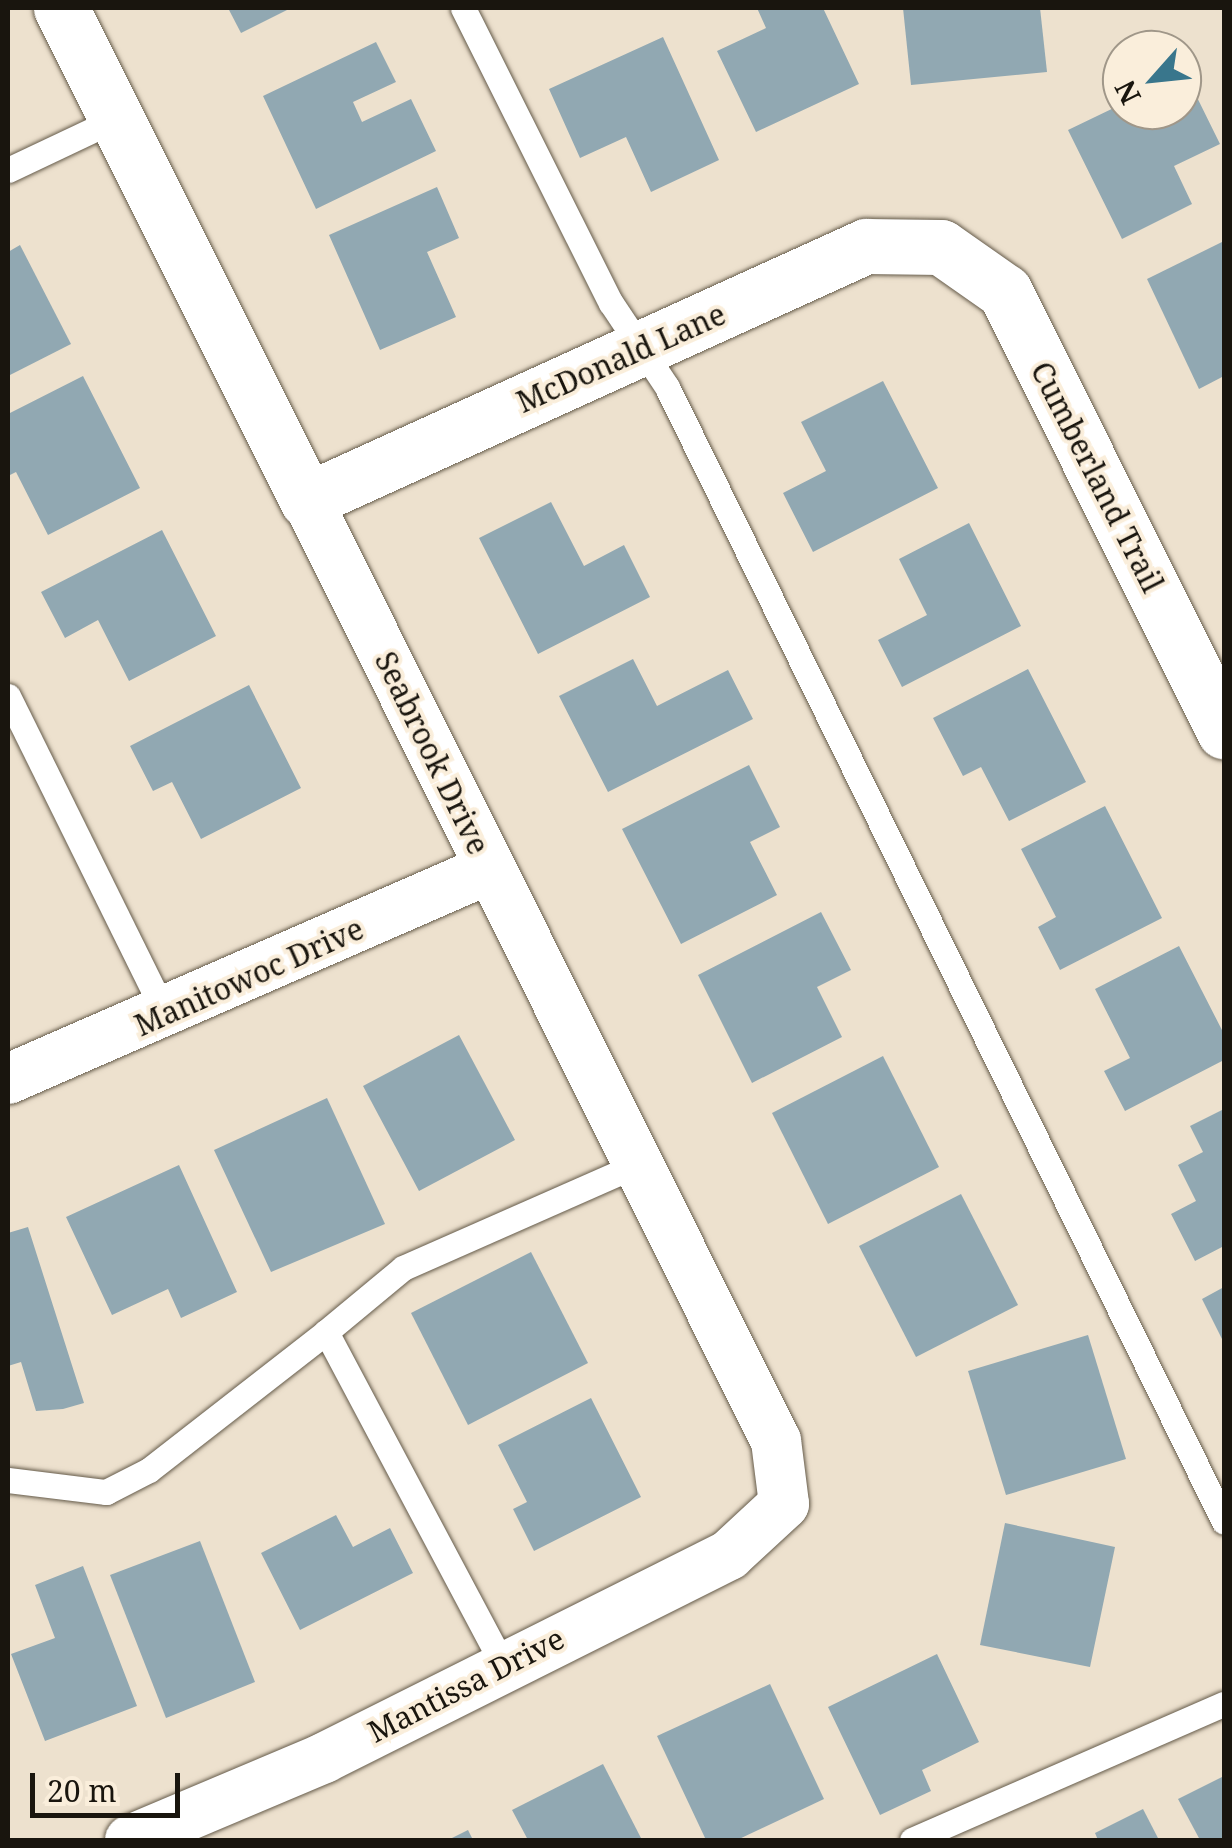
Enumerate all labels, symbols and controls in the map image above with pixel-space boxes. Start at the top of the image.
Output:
north arrow [1102,30,1202,130]
text: N [1105,74,1149,111]
street label: McDonald Lane [511,296,731,420]
street label: Cumberland Trail [1023,356,1171,598]
street label: Seabrook Drive [367,646,497,860]
street label: Manitowoc Drive [129,910,369,1044]
street label: Mantissa Drive [362,1620,570,1750]
scale bar [35,1753,185,1815]
text: 20 m [47,1770,117,1811]

